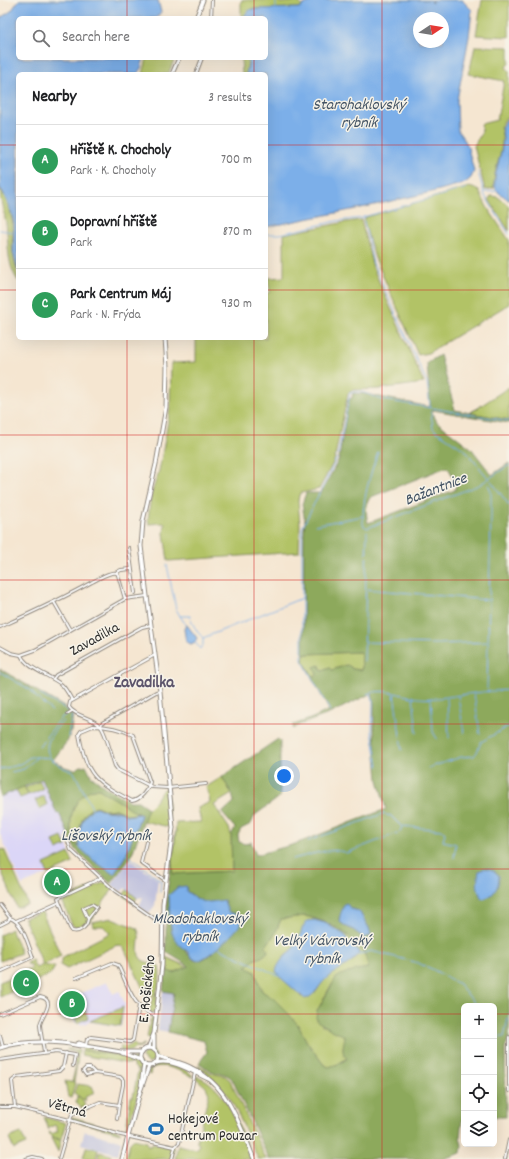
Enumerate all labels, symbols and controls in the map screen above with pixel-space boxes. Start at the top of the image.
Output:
north arrow [413,12,449,48]
search box [16,16,268,60]
icon: search [30,27,52,49]
text: Search here [62,27,130,49]
text: Nearby [32,86,76,110]
text: 3 results [208,89,252,108]
water label: Starohaklovský rybník [313,94,408,135]
text: Hřiště K. Chocholy [70,140,171,162]
text: A [41,151,49,170]
text: 700 m [221,151,252,170]
text: Park · K. Chocholy [70,162,156,181]
text: Dopravní hřiště [70,212,157,234]
text: B [42,223,48,242]
text: 870 m [223,223,252,242]
text: Park [70,234,92,253]
text: Park Centrum Máj [70,284,171,306]
text: C [42,295,48,314]
text: 930 m [221,295,252,314]
text: Park · N. Frýda [70,306,141,325]
water label: Bažantnice [401,467,471,512]
street label: Zavadilka [66,617,125,663]
district label: Zavadilka [114,672,175,696]
your location [274,766,294,786]
water label: Lišovský rybník [61,825,152,848]
pin: A [44,867,70,897]
water label: Mladohaklovský rybník [153,908,250,949]
water label: Velký Vávrovský rybník [273,930,373,971]
street label: E. Rošického [133,954,163,1024]
pin: C [13,968,39,998]
pin: B [59,989,85,1019]
map controls [461,1003,497,1147]
button: + [461,1003,497,1039]
button: − [461,1039,497,1075]
button: locate [461,1075,497,1111]
street label: Větrná [45,1093,89,1125]
place label: Hokejové centrum Pouzar [168,1109,258,1148]
button: layers [461,1111,497,1147]
sports icon: Hokejové centrum Pouzar [147,1120,165,1138]

